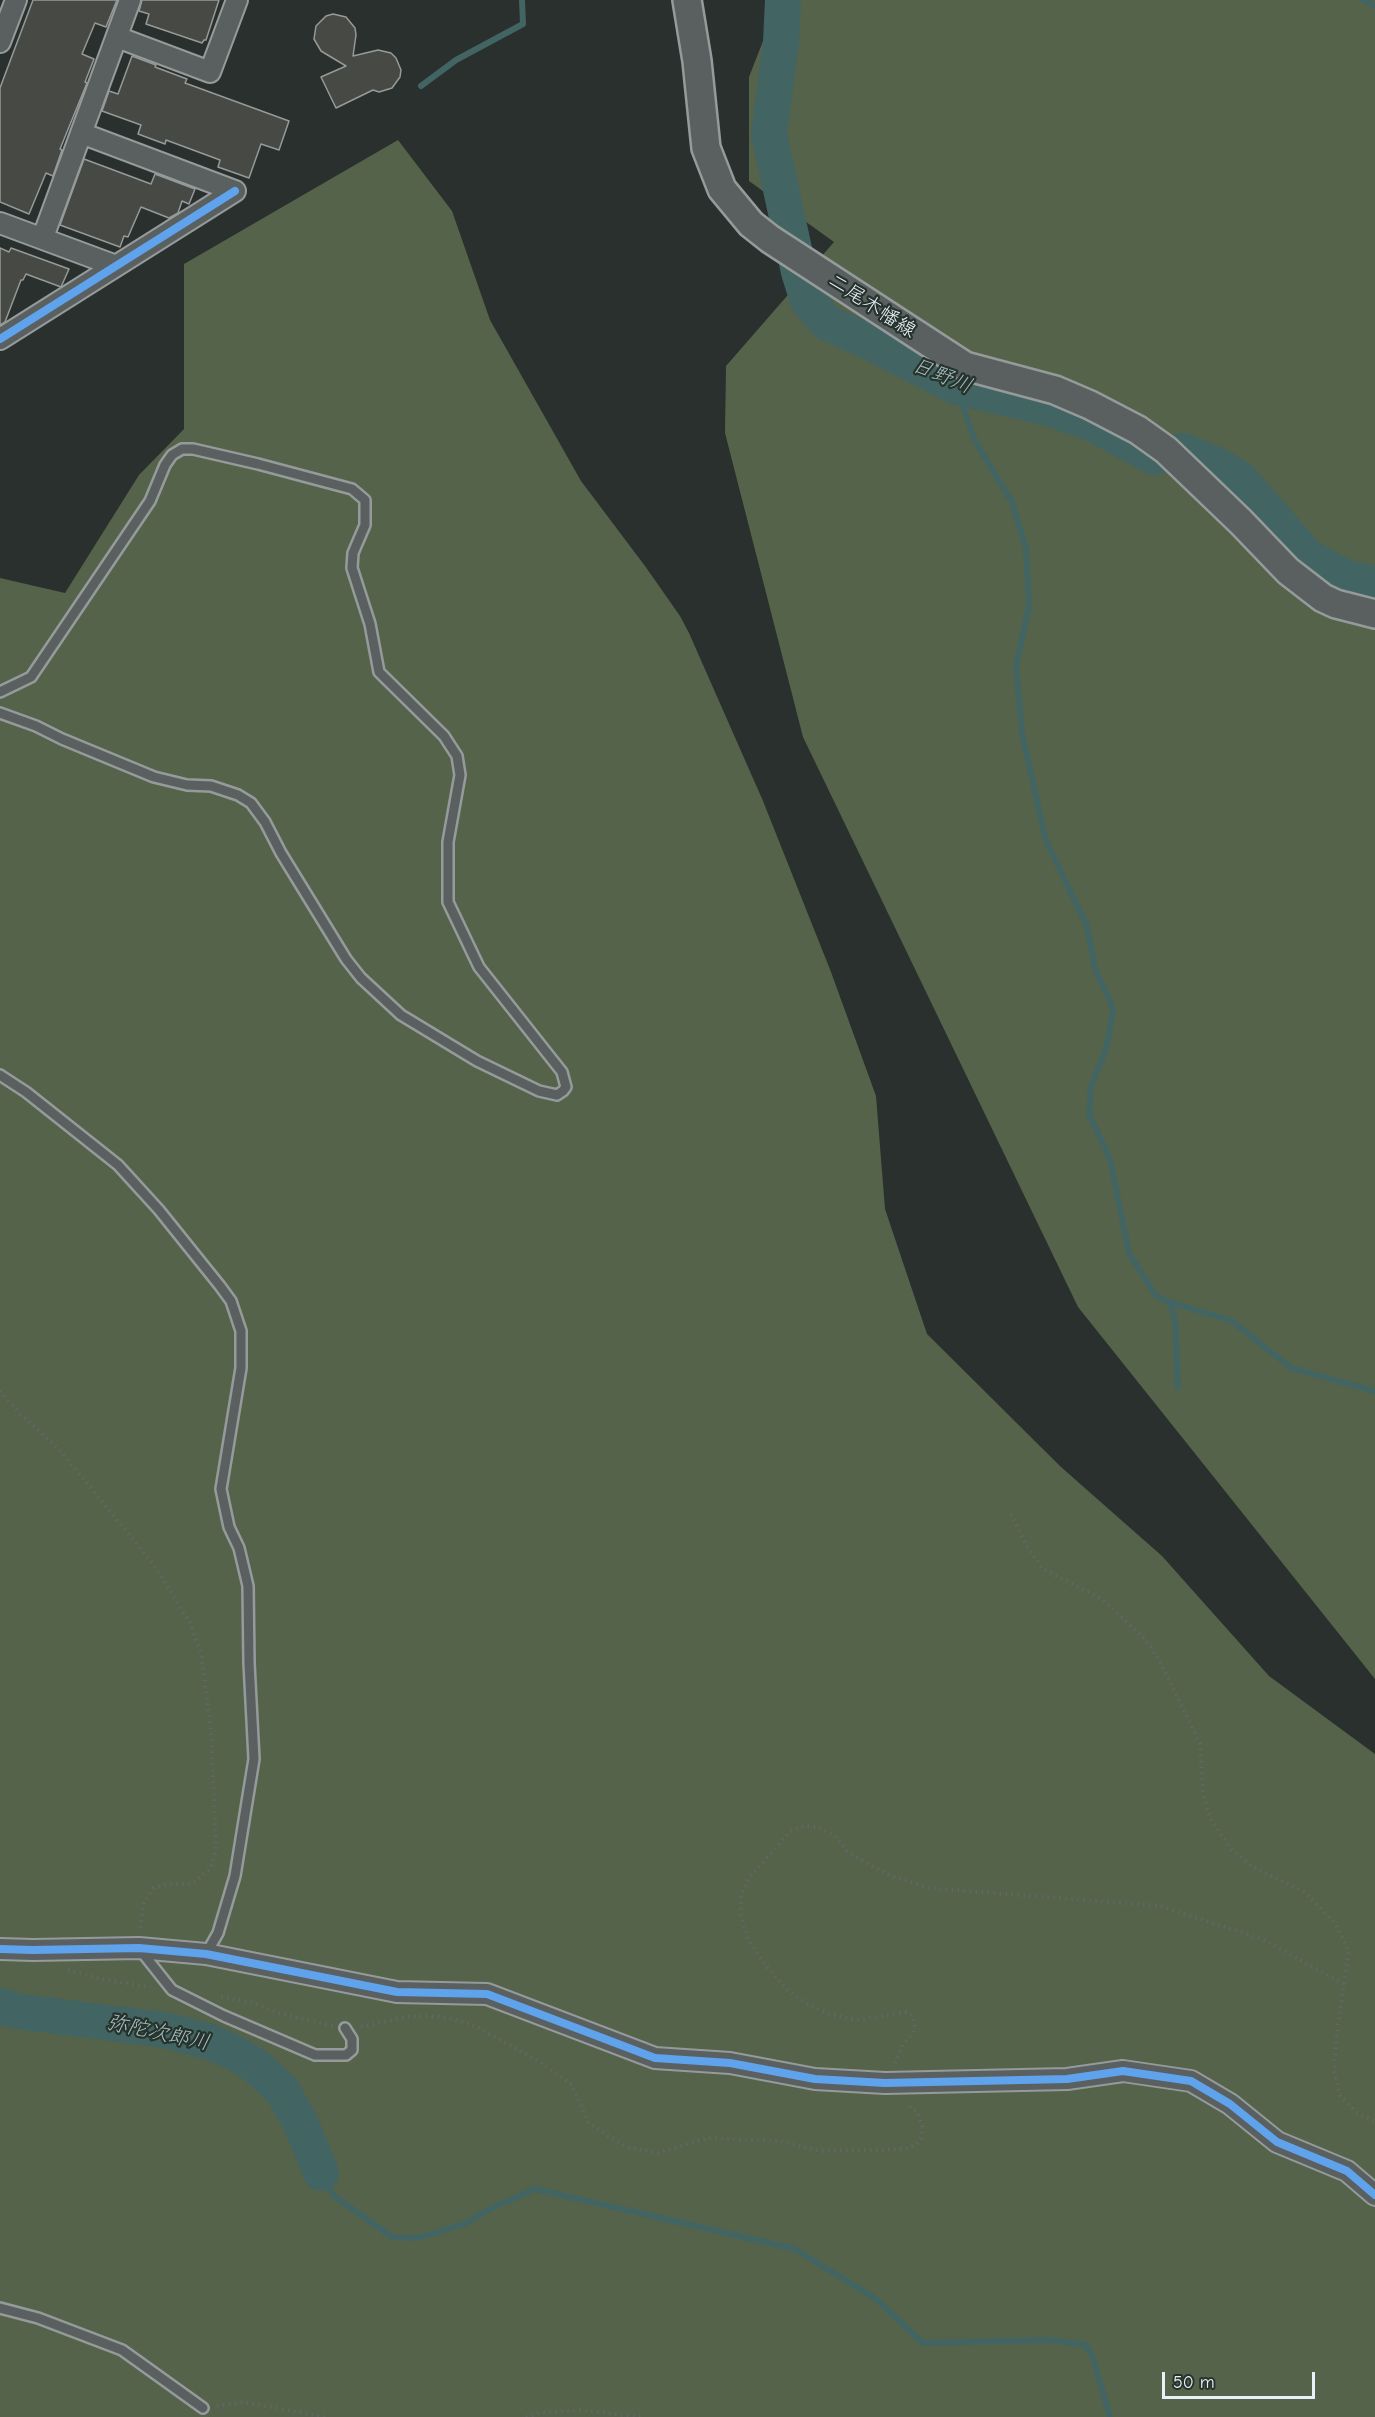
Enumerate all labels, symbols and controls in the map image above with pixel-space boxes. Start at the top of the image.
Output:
street label: 二尾木幡線 [824,269,920,343]
water label: 日野川 [908,353,976,399]
water label: 弥陀次郎川 [104,2010,212,2056]
scale bar [1165,2360,1318,2398]
text: 50 m [1173,2372,1215,2393]

